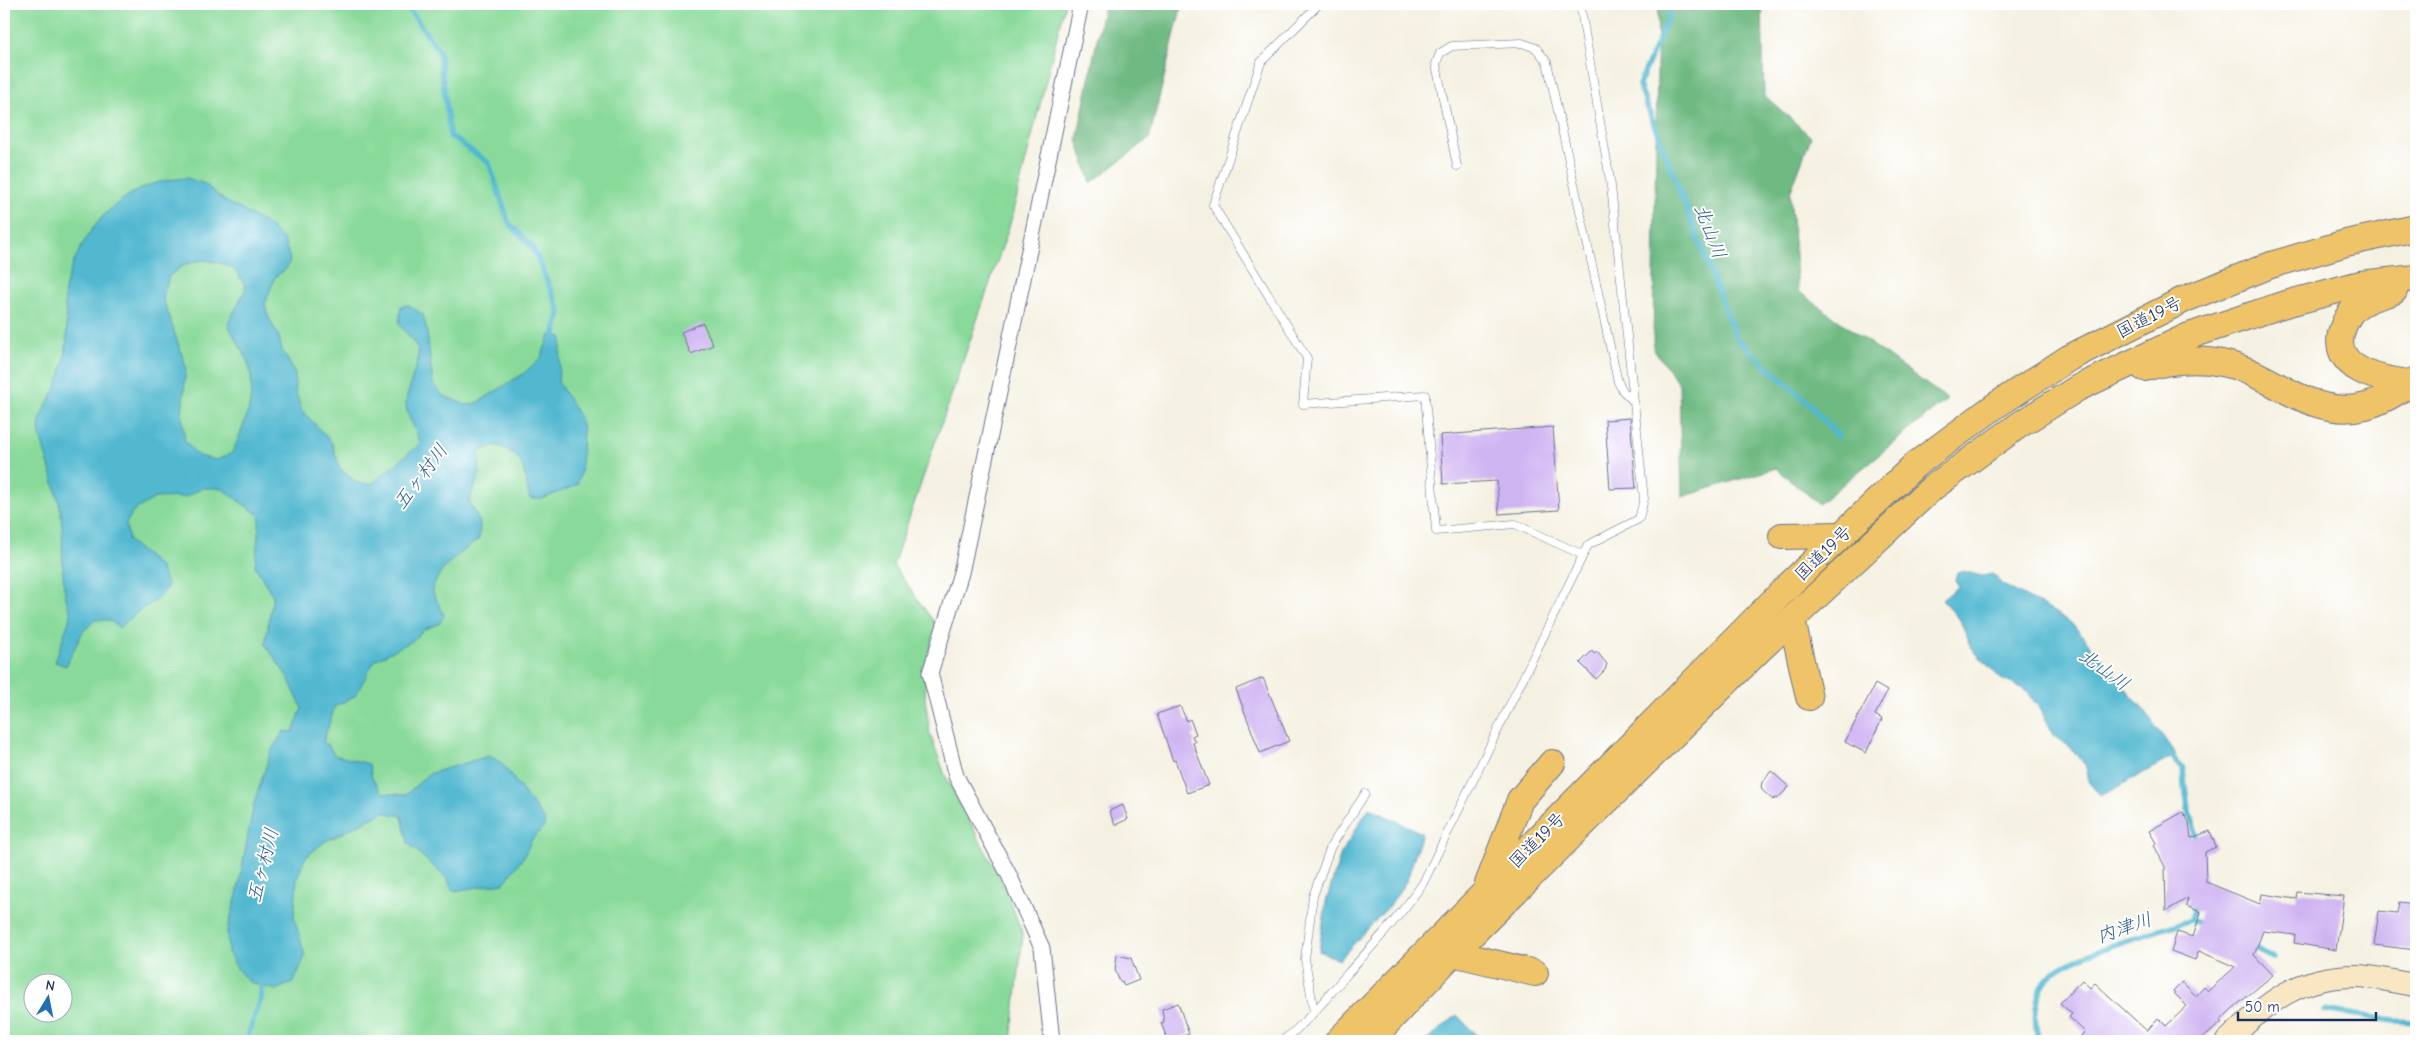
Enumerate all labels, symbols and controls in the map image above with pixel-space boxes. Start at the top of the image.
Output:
water label: 北山川 [1690,201,1731,262]
street label: 国道19号 [2113,292,2185,343]
water label: 五ヶ村川 [389,440,452,514]
street label: 国道19号 [1791,521,1856,585]
water label: 北山川 [2075,644,2134,695]
street label: 国道19号 [1505,808,1570,873]
water label: 五ヶ村川 [243,826,283,905]
water label: 内津川 [2094,908,2155,948]
north arrow [22,972,72,1022]
text: N [44,977,56,995]
scale bar [2238,990,2375,1022]
text: 50 m [2245,998,2280,1016]

